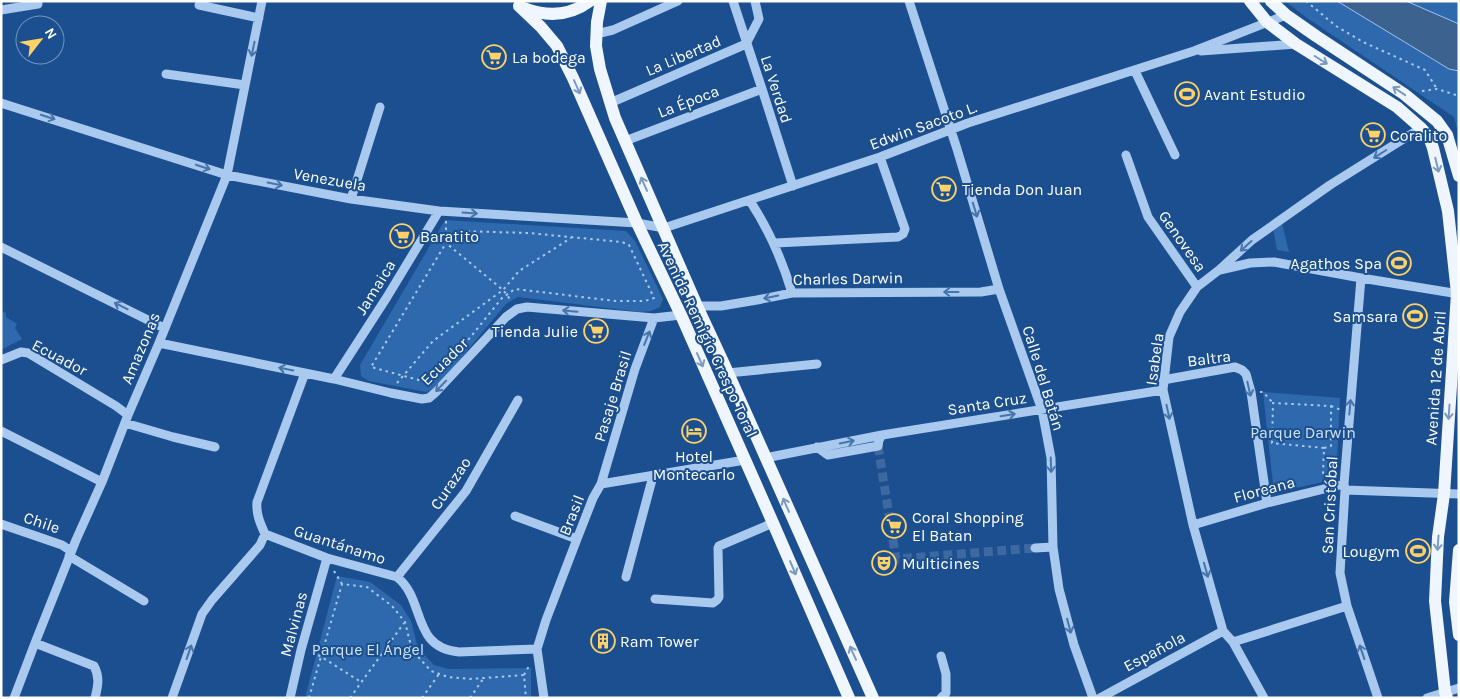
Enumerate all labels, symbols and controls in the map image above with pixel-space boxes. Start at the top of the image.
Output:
north arrow [15,15,65,65]
text: N [41,25,61,42]
street label: La Libertad [643,31,724,80]
one-way arrow [247,41,257,57]
supermarket icon: La bodega [481,44,507,70]
place label: La bodega [512,48,586,67]
street label: La Verdad [757,53,796,126]
one-way arrow [1314,55,1328,65]
one-way arrow [573,79,583,94]
street label: La Época [655,81,722,122]
sports icon: Avant Estudio [1174,81,1200,107]
place label: Avant Estudio [1204,85,1305,104]
one-way arrow [1392,86,1406,96]
street label: Edwin Sacoto L. [867,97,979,154]
one-way arrow [39,113,55,123]
supermarket icon: Coralito [1360,122,1386,148]
place label: Coralito [1390,126,1447,145]
one-way arrow [1373,149,1387,159]
one-way arrow [1433,157,1442,173]
one-way arrow [194,162,210,172]
street label: Venezuela [292,164,368,195]
supermarket icon: Tienda Don Juan [931,176,957,202]
one-way arrow [638,177,648,192]
one-way arrow [266,180,282,189]
place label: Tienda Don Juan [962,180,1082,199]
one-way arrow [971,201,981,217]
street label: Genovesa [1155,207,1211,276]
one-way arrow [462,208,478,217]
supermarket icon: Baratito [389,223,415,249]
place label: Baratito [420,227,479,246]
street label: Avenida Remigio Crespo Toral [654,238,761,440]
one-way arrow [1239,240,1252,252]
sports icon: Agathos Spa [1386,250,1412,276]
place label: Agathos Spa [1291,254,1382,273]
street label: Jamaica [351,256,400,318]
street label: Charles Darwin [793,268,903,289]
one-way arrow [943,287,960,297]
one-way arrow [764,293,780,302]
one-way arrow [113,301,128,311]
sports icon: Samsara [1402,303,1428,329]
one-way arrow [563,306,579,316]
place label: Samsara [1333,307,1398,326]
street label: Amazonas [117,309,164,387]
street label: Avenida 12 de Abril [1421,310,1450,446]
supermarket icon: Tienda Julie [583,318,609,344]
place label: Tienda Julie [492,322,578,341]
street label: Calle del Batán [1019,323,1069,433]
one-way arrow [643,330,652,345]
street label: Isabela [1141,332,1168,386]
street label: Ecuador [417,333,472,389]
street label: Ecuador [29,335,91,380]
street label: Baltra [1186,346,1232,371]
street label: Pasaje Brasil [590,348,635,444]
one-way arrow [696,352,706,367]
one-way arrow [279,364,295,373]
one-way arrow [435,380,447,393]
one-way arrow [1245,381,1255,397]
street label: Santa Cruz [946,388,1028,419]
one-way arrow [1346,399,1355,415]
one-way arrow [1164,404,1173,420]
one-way arrow [1445,404,1454,420]
one-way arrow [999,410,1015,420]
hotel icon: Hotel Montecarlo [681,418,707,444]
park label: Parque Darwin [1250,423,1356,442]
one-way arrow [839,436,855,446]
place label: Hotel Montecarlo [653,447,735,484]
street label: Curazao [426,453,475,513]
street label: San Cristóbal [1317,455,1342,555]
one-way arrow [1047,457,1056,473]
street label: Floreana [1231,472,1297,507]
street label: Brasil [555,492,588,538]
one-way arrow [781,498,791,513]
street label: Chile [21,507,62,537]
place label: Coral Shopping El Batan [912,508,1024,545]
supermarket icon: Coral Shopping El Batan [881,513,907,539]
street label: Guantánamo [292,521,388,568]
one-way arrow [1434,535,1443,551]
sports icon: Lougym [1405,538,1431,564]
place label: Lougym [1342,542,1400,561]
theatre icon: Multicines [871,550,897,576]
place label: Multicines [902,554,980,573]
one-way arrow [788,560,798,575]
one-way arrow [1201,562,1211,578]
street label: Malvinas [276,590,311,659]
one-way arrow [1065,618,1074,634]
street label: Española [1120,627,1188,676]
building icon: Ram Tower [590,628,616,654]
place label: Ram Tower [620,632,699,651]
park label: Parque El Ángel [312,640,424,659]
one-way arrow [184,644,194,660]
one-way arrow [1357,644,1366,660]
one-way arrow [847,646,857,661]

